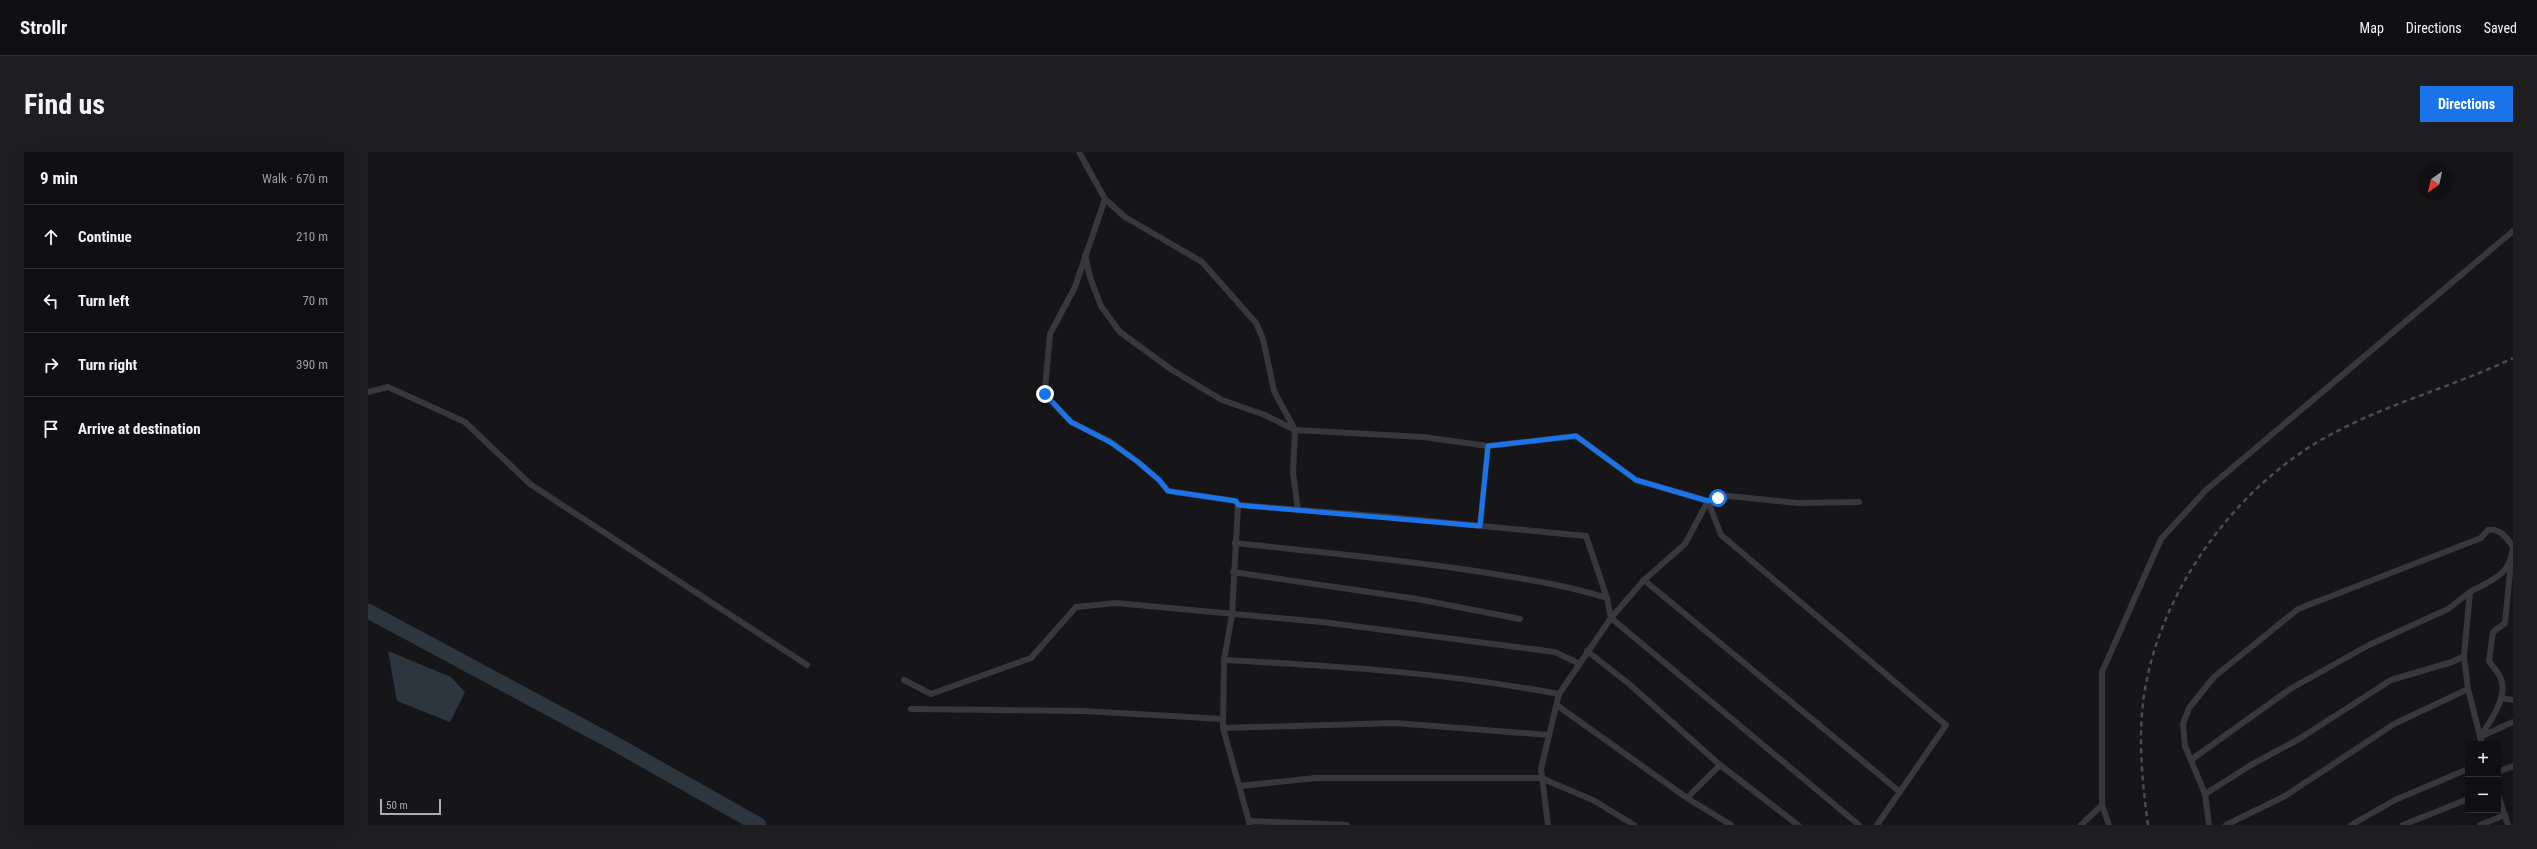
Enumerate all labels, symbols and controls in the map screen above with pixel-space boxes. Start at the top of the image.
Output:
text: Strollr [20,16,67,39]
text: Map [2360,20,2384,36]
text: Directions [2406,20,2462,36]
text: Saved [2484,20,2517,36]
button: Directions [2420,86,2513,122]
text: Find us [24,88,105,121]
north arrow [2417,164,2453,200]
text: 9 min [40,168,78,188]
text: Walk · 670 m [262,171,328,186]
icon: ahead [40,226,62,248]
text: Continue [78,228,132,246]
text: 210 m [296,229,328,244]
icon: left [40,290,62,312]
text: Turn left [78,292,129,310]
text: 70 m [302,293,328,308]
icon: right [40,354,62,376]
text: Turn right [78,356,137,374]
text: 390 m [296,357,328,372]
route end [1036,385,1054,403]
icon: arrive [40,418,62,440]
text: Arrive at destination [78,420,201,438]
route start [1709,489,1727,507]
map controls [2465,741,2501,813]
button: + [2465,741,2501,777]
button: − [2465,777,2501,813]
scale bar [380,797,441,816]
text: 50 m [386,799,408,812]

